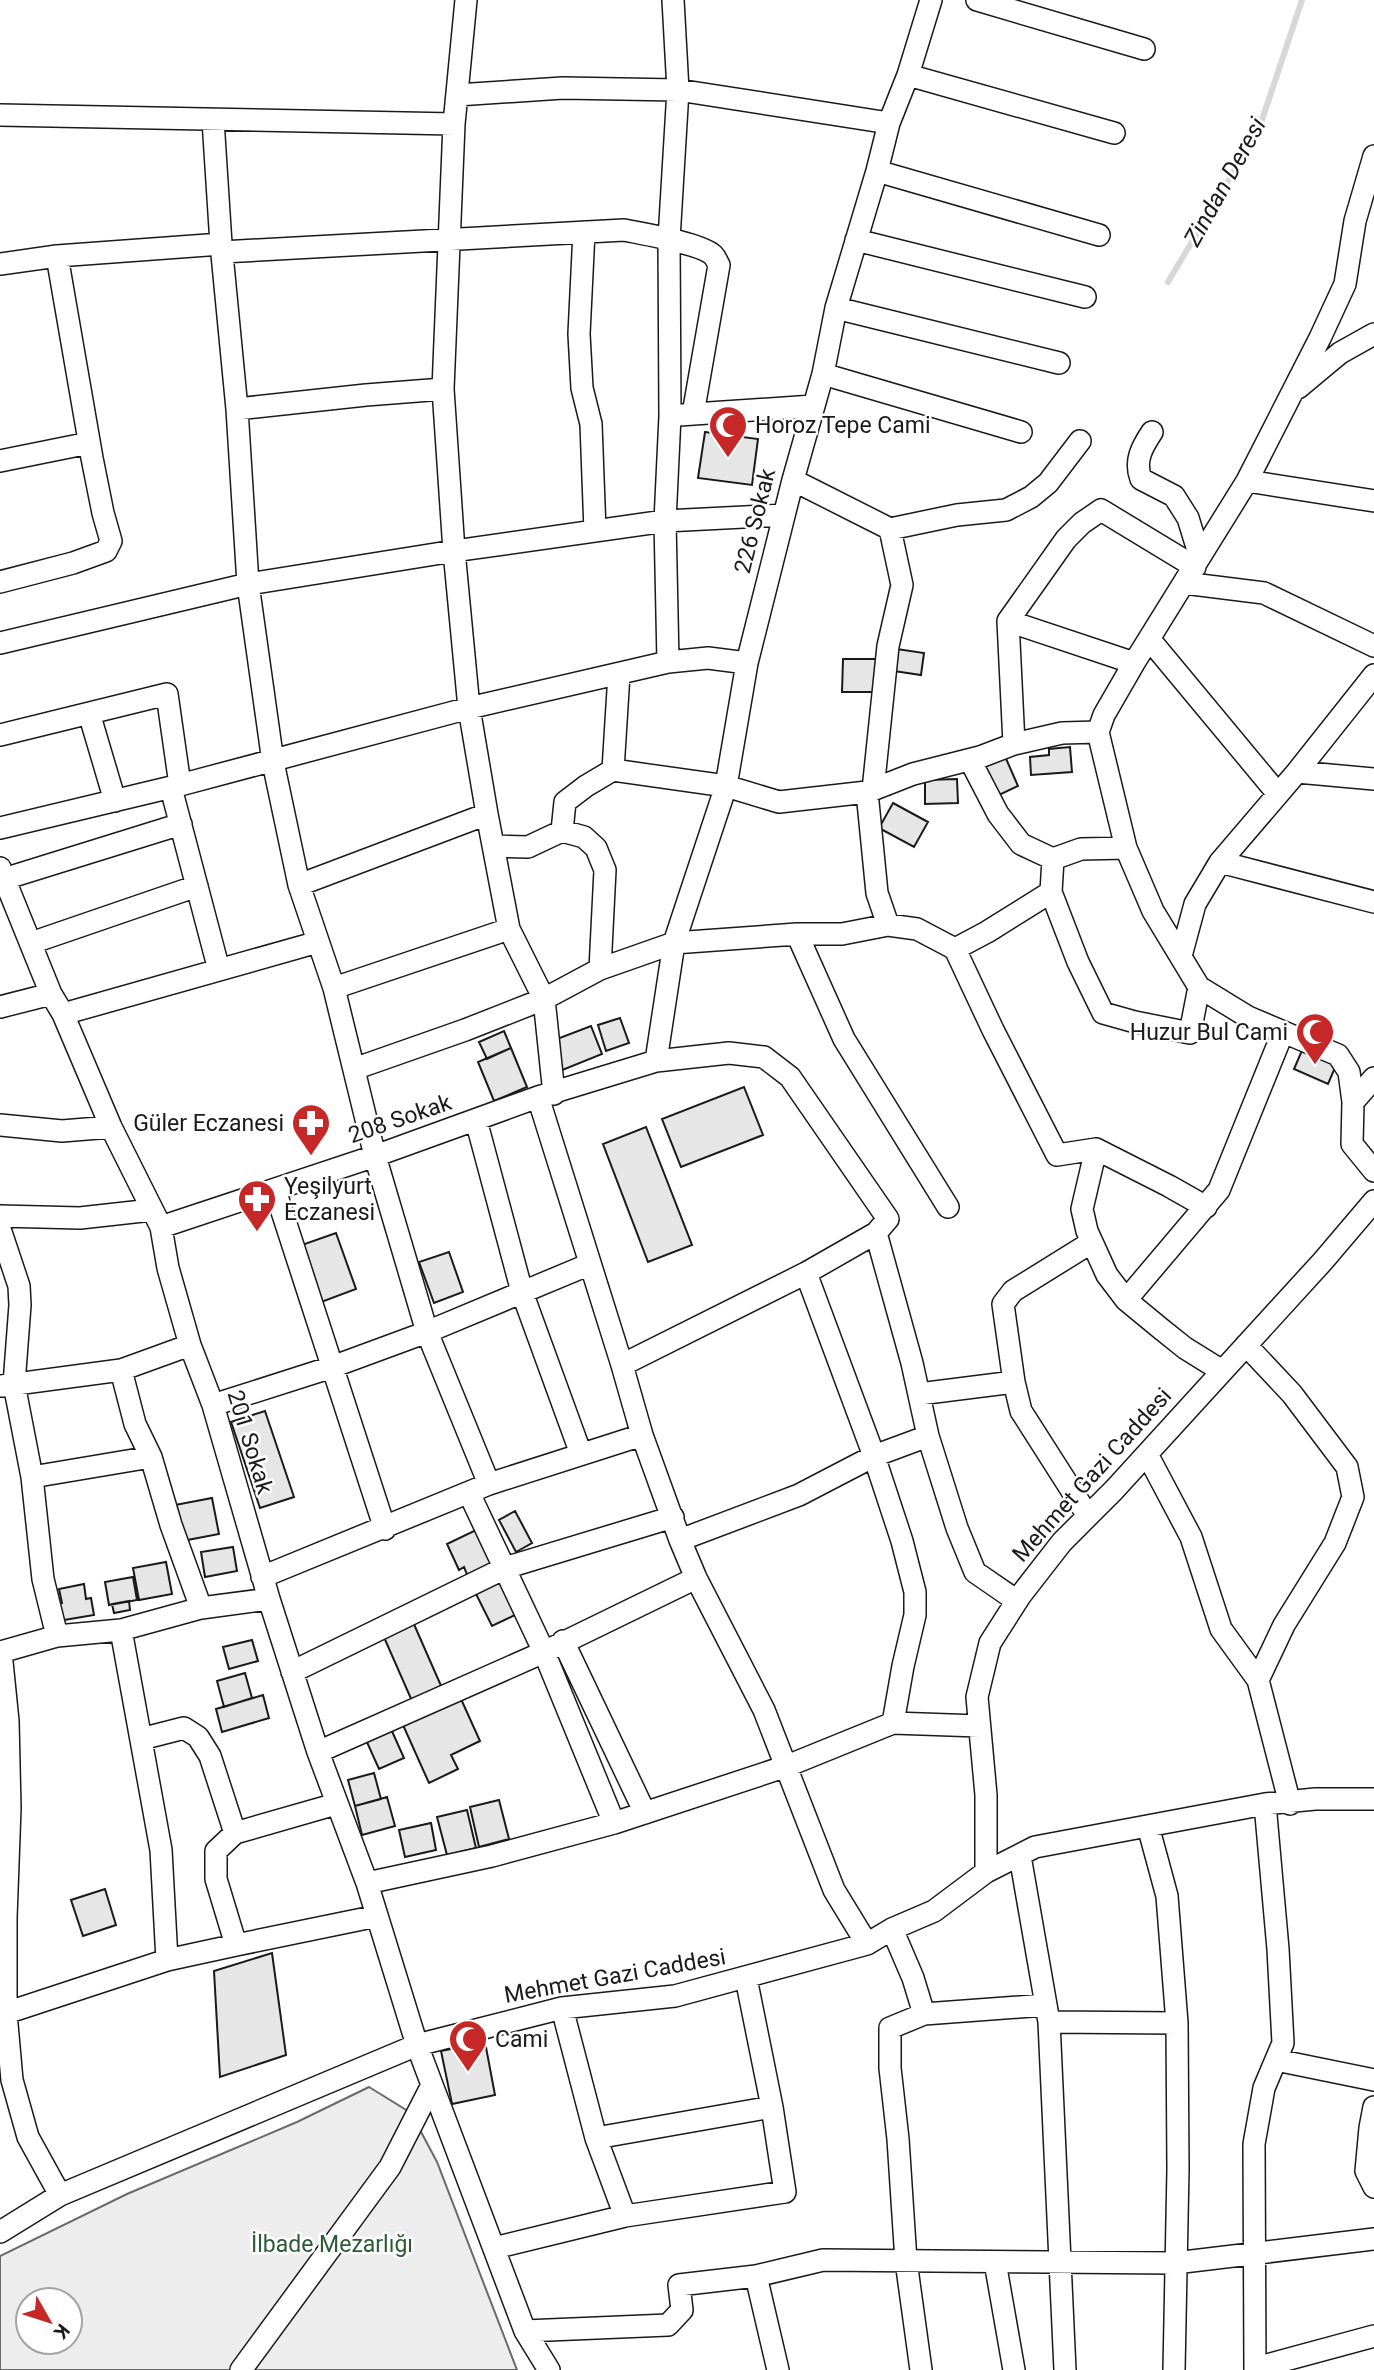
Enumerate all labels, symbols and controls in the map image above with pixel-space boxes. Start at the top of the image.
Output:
water label: Zindan Deresi [1178,113,1272,252]
mosque icon: Horoz Tepe Cami [707,404,749,459]
place label: Horoz Tepe Cami [755,412,931,439]
street label: 226 Sokak [729,465,781,576]
mosque icon: Huzur Bul Cami [1294,1011,1336,1066]
place label: Huzur Bul Cami [1130,1019,1288,1046]
street label: 208 Sokak [345,1089,455,1149]
pharmacy icon: Güler Eczanesi [290,1102,332,1157]
place label: Güler Eczanesi [133,1110,284,1137]
place label: Yeşilyurt Eczanesi [284,1173,375,1226]
pharmacy icon: Yeşilyurt Eczanesi [236,1178,278,1233]
street label: Mehmet Gazi Caddesi [1007,1383,1177,1567]
street label: 201 Sokak [221,1387,279,1497]
street label: Mehmet Gazi Caddesi [502,1943,728,2009]
mosque icon: Cami [447,2018,489,2073]
place label: Cami [495,2026,548,2053]
park label: İlbade Mezarlığı [251,2231,413,2258]
north arrow [14,2286,84,2356]
text: K [49,2319,75,2344]

